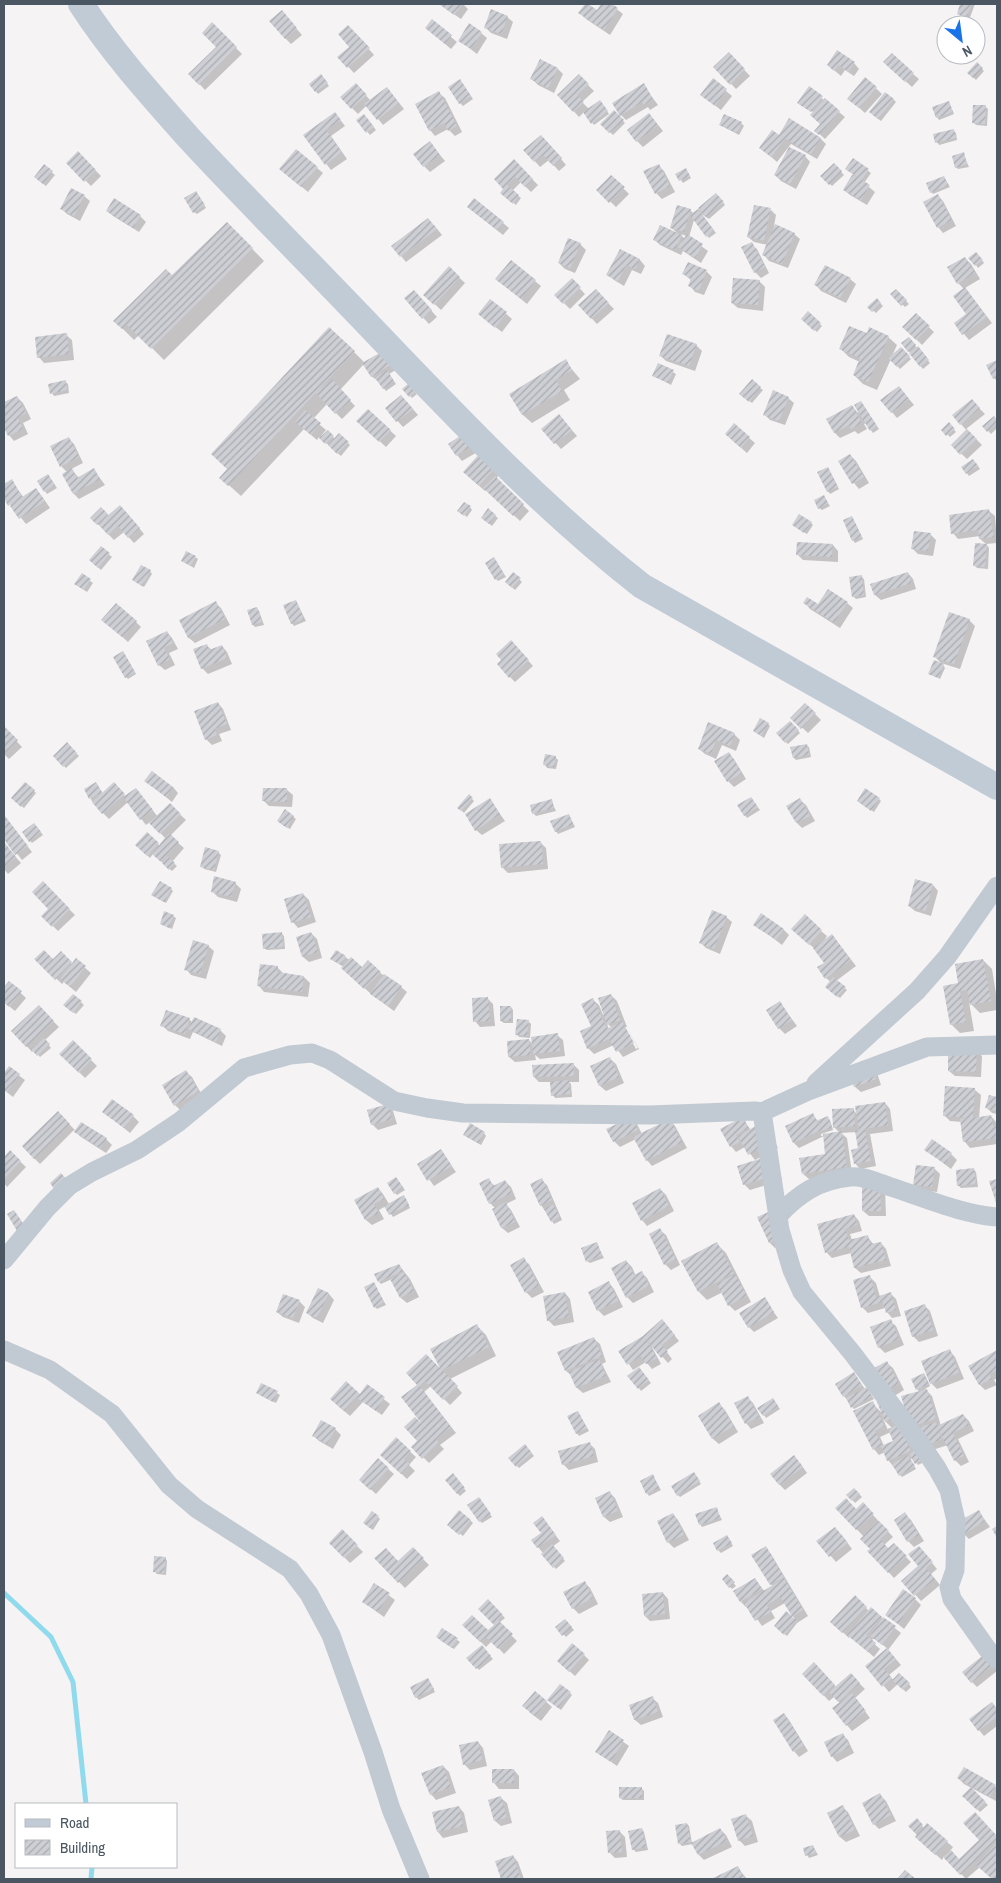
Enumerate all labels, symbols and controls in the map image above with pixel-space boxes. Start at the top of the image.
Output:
north arrow [936,15,986,65]
text: N [959,41,975,61]
legend [15,1803,178,1868]
text: Road [60,1812,89,1833]
text: Building [60,1837,105,1858]

